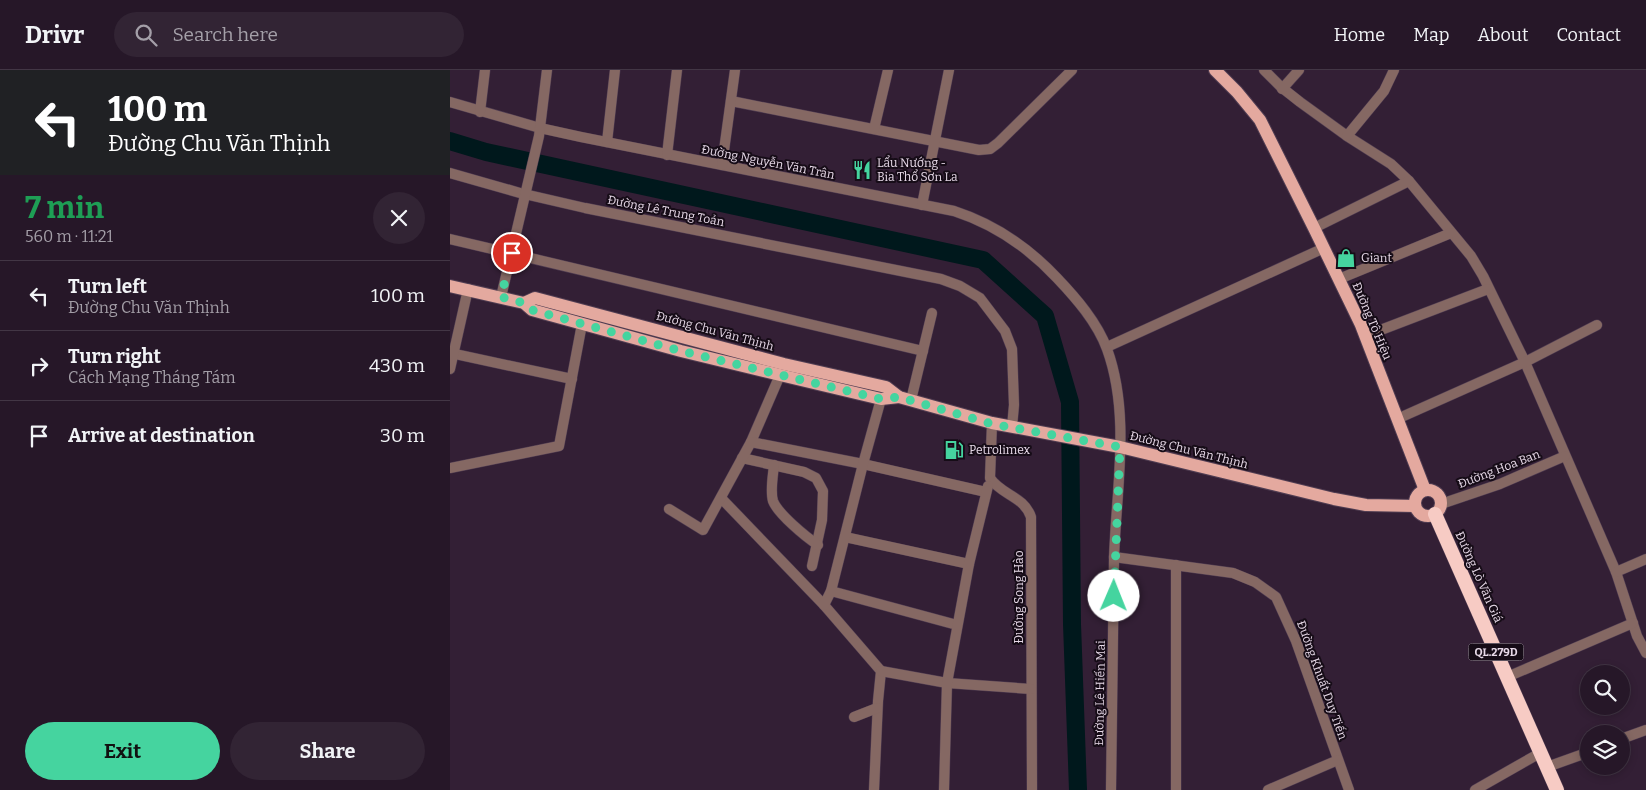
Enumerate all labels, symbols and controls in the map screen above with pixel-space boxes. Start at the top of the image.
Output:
search box [114,12,464,57]
text: Drivr [25,21,84,49]
icon: search [132,21,160,49]
text: Search here [172,23,278,46]
text: Home [1334,24,1385,46]
text: Map [1413,24,1449,46]
text: About [1477,24,1528,46]
text: Contact [1556,24,1621,46]
text: 100 m [108,88,207,130]
icon: left [25,90,90,155]
text: Đường Chu Văn Thịnh [108,130,330,157]
street label: Đường Nguyễn Văn Trân [700,142,836,182]
place label: Lẩu Nướng - Bia Thổ Sơn La [877,155,958,184]
restaurant icon: Lẩu Nướng - Bia Thổ Sơn La [851,159,873,181]
text: 7 min [25,190,104,226]
button: close [373,192,425,244]
street label: Đường Lê Trung Toản [606,193,726,229]
text: 560 m · 11:21 [25,227,113,246]
pin [491,232,533,274]
icon: arrive [498,239,526,267]
shop icon: Giant [1335,247,1357,269]
place label: Giant [1361,251,1392,265]
text: Turn left [68,275,147,298]
street label: Đường Tô Hiệu [1349,280,1395,362]
icon: left [25,282,53,310]
text: 100 m [371,284,425,307]
text: Đường Chu Văn Thịnh [68,298,230,317]
street label: Đường Chu Văn Thịnh [655,309,776,354]
text: Turn right [68,345,161,368]
icon: right [25,352,53,380]
text: 430 m [369,354,425,377]
text: Cách Mạng Tháng Tám [68,368,236,387]
icon: arrive [25,422,53,450]
text: Arrive at destination [68,424,255,447]
text: 30 m [380,424,425,447]
street label: Đường Chu Văn Thịnh [1128,429,1250,472]
fuel station icon: Petrolimex [943,439,965,461]
place label: Petrolimex [969,443,1030,457]
street label: Đường Hoa Ban [1456,447,1542,491]
street label: Đường Lò Văn Giá [1453,529,1506,625]
street label: Đường Song Hào [1012,550,1026,644]
position arrow [1087,569,1139,621]
street label: Đường Khuất Duy Tiến [1294,618,1351,742]
street label: Đường Lê Hiến Mai [1091,640,1108,746]
road number: QL.279D [1468,644,1524,660]
map controls [1580,665,1630,775]
button: search [1580,665,1630,715]
button: Exit [25,722,220,780]
button: Share [230,722,425,780]
button: layers [1580,725,1630,775]

